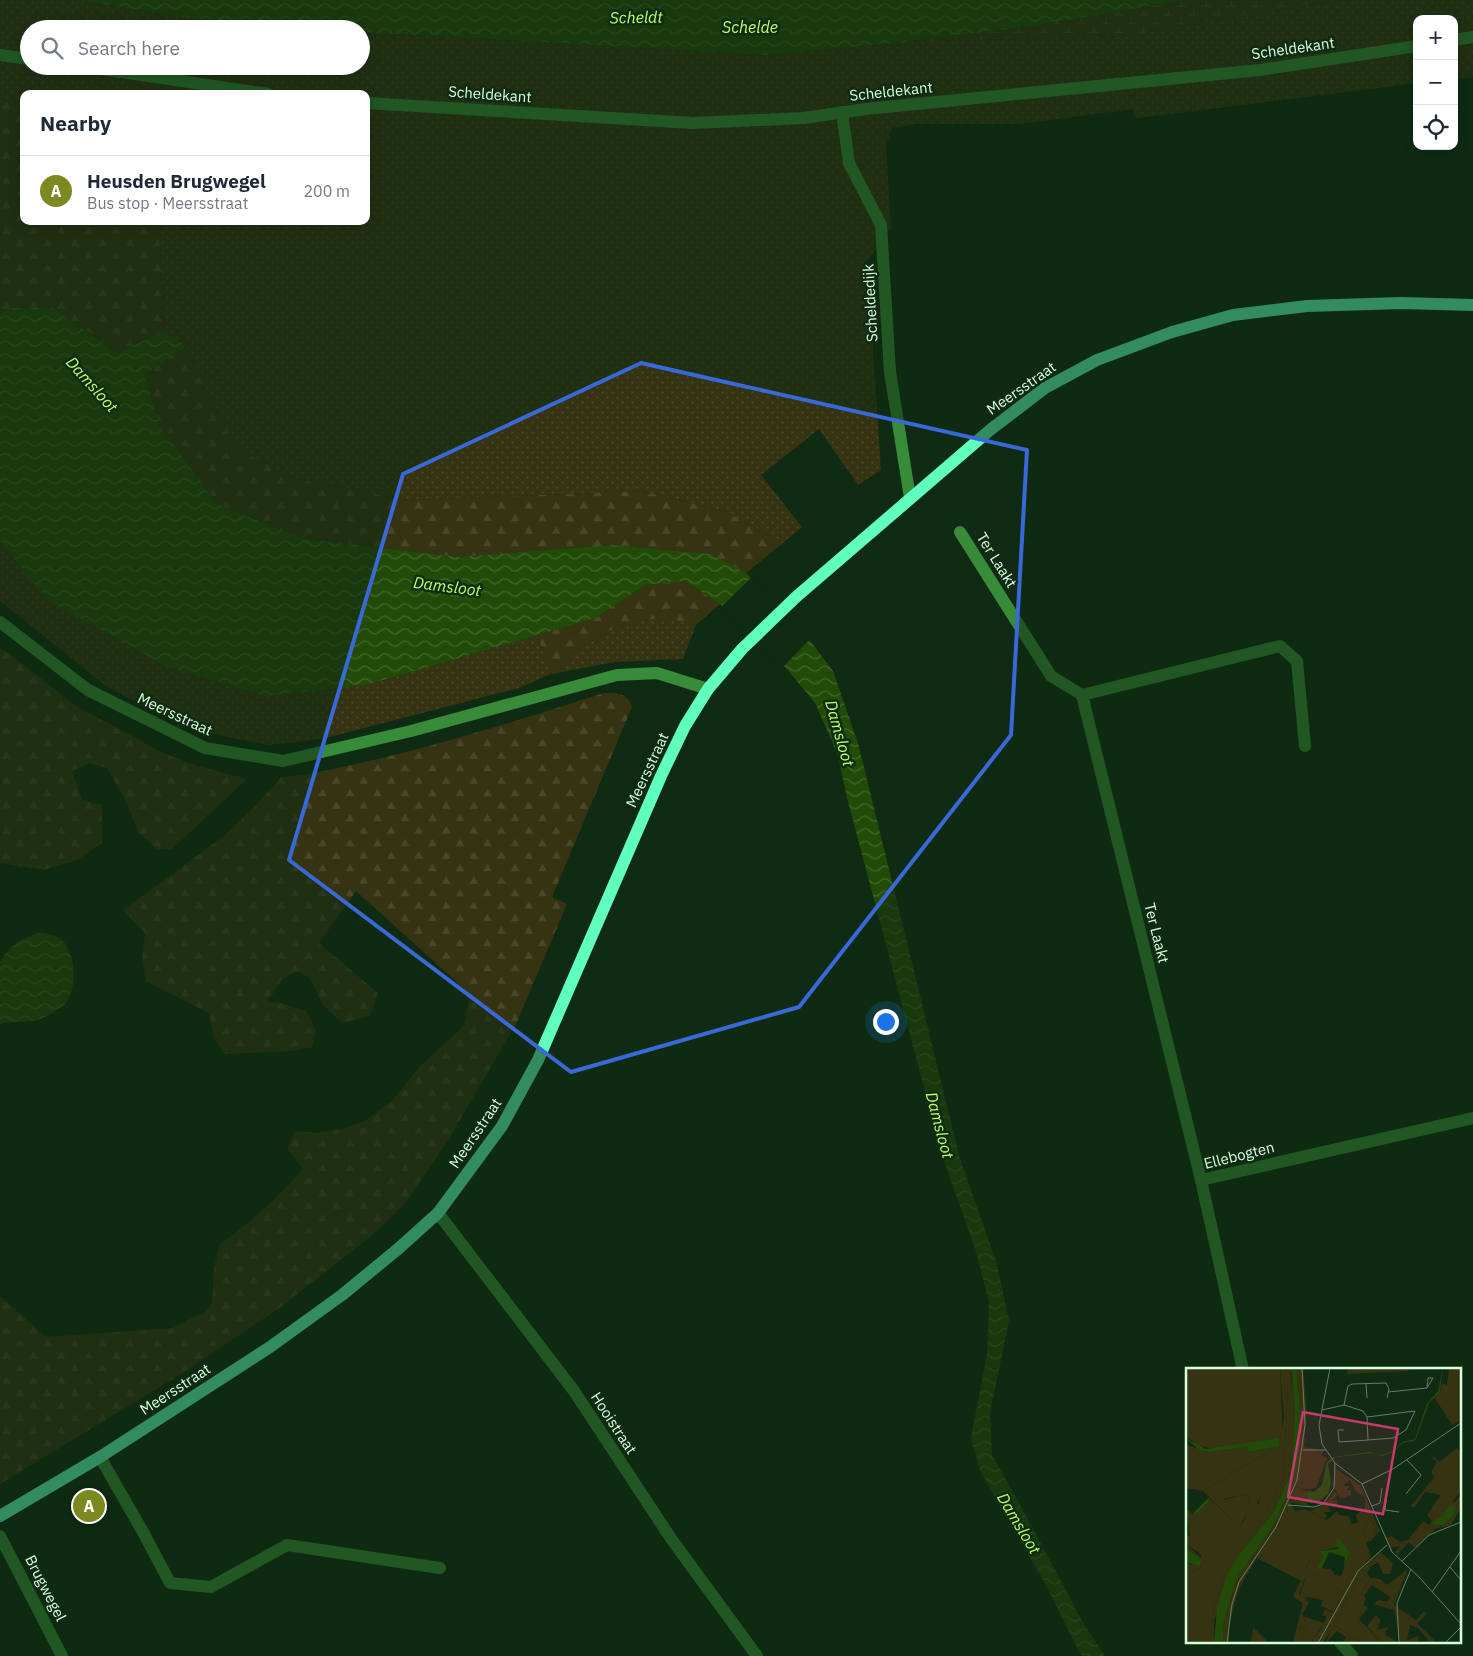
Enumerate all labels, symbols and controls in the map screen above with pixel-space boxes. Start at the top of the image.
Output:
water label: Scheldt [609,7,664,27]
map controls [1413,15,1458,150]
button: + [1413,15,1458,60]
water label: Schelde [722,17,778,37]
search box [20,20,370,75]
street label: Scheldekant [1250,33,1336,63]
icon: search [38,34,66,62]
text: Search here [78,36,180,60]
button: − [1413,60,1458,105]
street label: Scheldekant [848,77,934,105]
street label: Scheldekant [448,82,532,106]
button: locate [1413,105,1458,150]
text: Nearby [40,109,111,137]
text: Heusden Brugwegel [87,169,266,193]
text: A [51,181,61,201]
text: 200 m [303,181,350,201]
text: Bus stop · Meersstraat [87,193,248,213]
street label: Scheldedijk [858,263,882,343]
water label: Damsloot [62,352,123,417]
street label: Meersstraat [983,357,1059,419]
street label: Ter Laakt [973,529,1021,591]
water label: Damsloot [412,572,483,600]
street label: Meersstraat [134,688,216,740]
water label: Damsloot [821,698,859,769]
street label: Meersstraat [621,729,673,811]
street label: Ter Laakt [1140,901,1174,965]
your location [873,1009,899,1035]
water label: Damsloot [922,1090,959,1161]
street label: Meersstraat [445,1094,505,1172]
street label: Ellebogten [1202,1137,1276,1173]
street label: Meersstraat [136,1359,214,1419]
inset map [1186,1368,1460,1644]
street label: Hooistraat [587,1388,641,1458]
pin: A [73,1487,105,1525]
water label: Damsloot [993,1489,1045,1558]
street label: Brugwegel [21,1552,71,1624]

